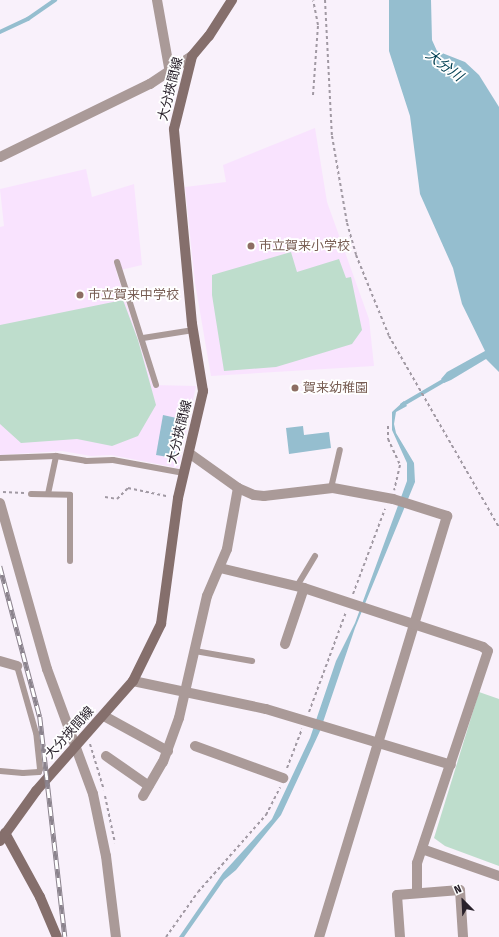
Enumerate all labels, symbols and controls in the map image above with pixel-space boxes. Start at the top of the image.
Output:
water label: 大分川 [422,47,466,85]
street label: 大分挾間線 [156,56,186,122]
place label: 市立賀来小学校 [259,238,350,254]
marker: 市立賀来小学校 [246,241,256,251]
place label: 市立賀来中学校 [88,287,179,303]
marker: 市立賀来中学校 [75,290,85,300]
place label: 賀来幼稚園 [303,380,368,396]
marker: 賀来幼稚園 [290,383,300,393]
street label: 大分挾間線 [165,399,195,465]
street label: 大分挾間線 [42,704,98,762]
north arrow [443,881,483,921]
text: N [452,882,464,897]

